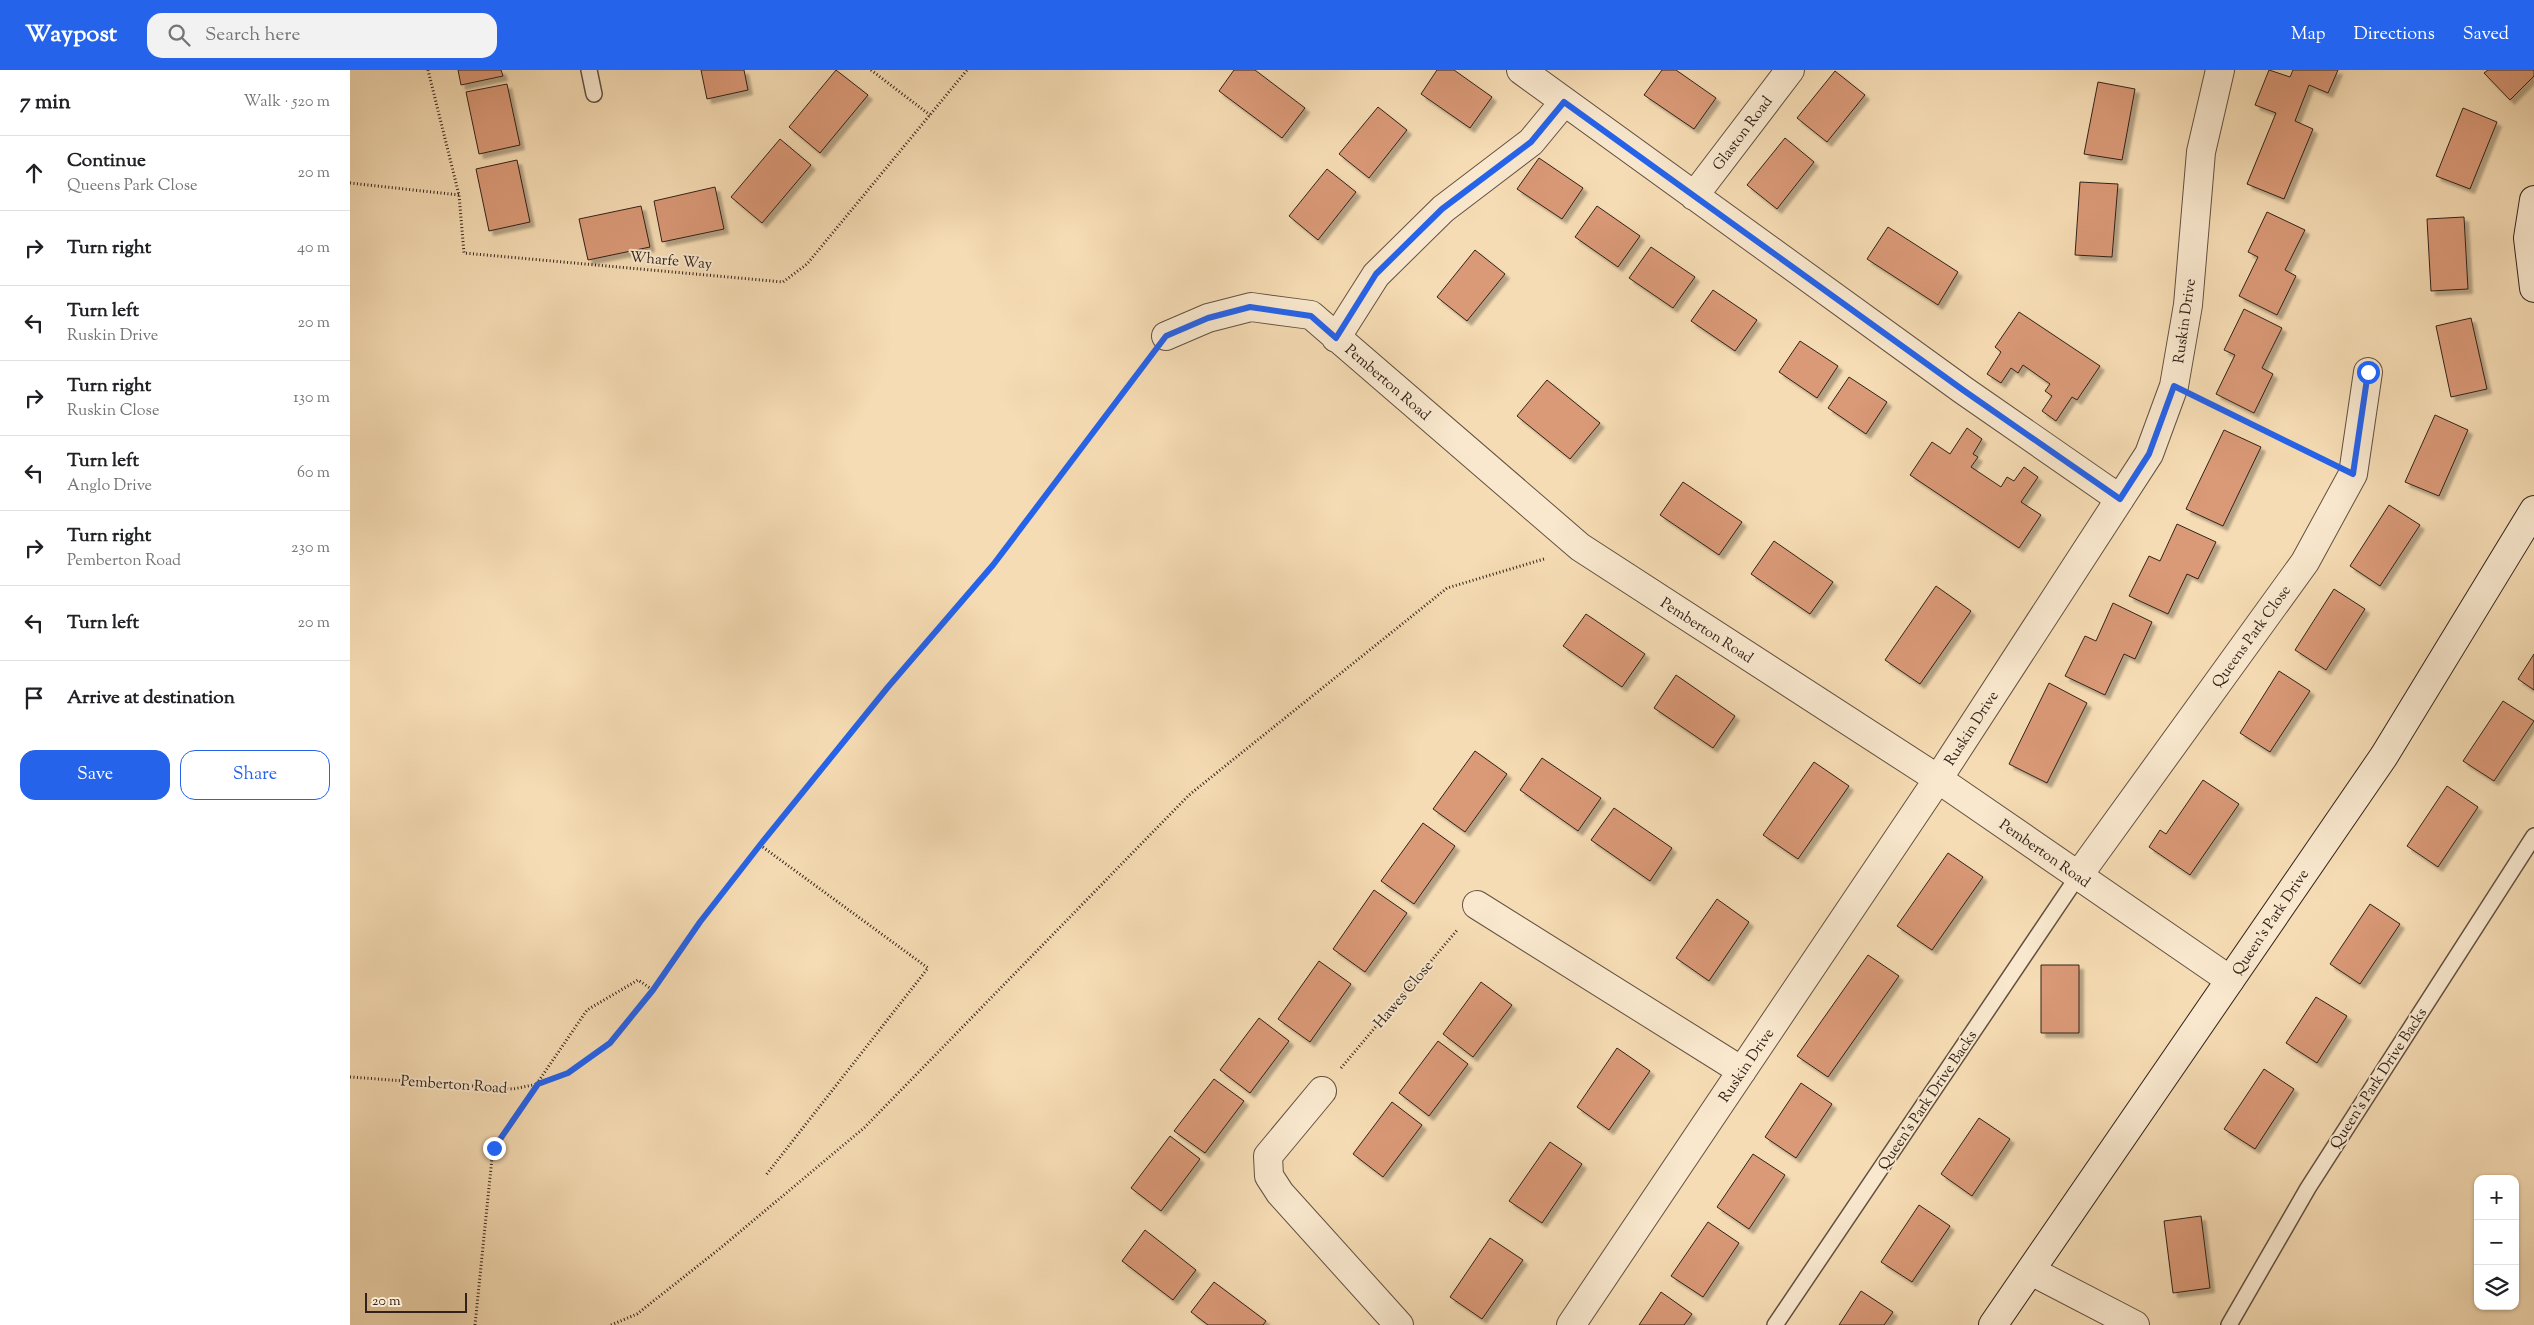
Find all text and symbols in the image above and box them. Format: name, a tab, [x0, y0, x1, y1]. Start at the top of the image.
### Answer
search box	[147, 13, 497, 58]
text: Waypost	[25, 18, 117, 52]
icon: search	[165, 21, 193, 49]
text: Search here	[205, 22, 300, 49]
text: Map	[2291, 22, 2326, 48]
text: Directions	[2354, 22, 2435, 48]
text: Saved	[2463, 22, 2509, 48]
text: 7 min	[20, 88, 71, 118]
text: Walk · 520 m	[244, 91, 330, 114]
street label: Glaston Road	[1708, 92, 1778, 176]
text: Continue	[67, 148, 146, 175]
icon: ahead	[20, 159, 48, 187]
text: 20 m	[297, 162, 330, 185]
text: Queens Park Close	[67, 175, 197, 198]
icon: right	[20, 234, 48, 262]
text: Turn right	[67, 235, 151, 262]
text: 40 m	[297, 237, 330, 260]
street label: Wharfe Way	[629, 247, 714, 276]
street label: Ruskin Drive	[2169, 277, 2202, 365]
text: Turn left	[67, 298, 139, 325]
icon: left	[20, 309, 48, 337]
text: 20 m	[297, 312, 330, 335]
text: Ruskin Drive	[67, 325, 158, 348]
street label: Pemberton Road	[1340, 340, 1435, 426]
route start	[2357, 361, 2380, 384]
text: Turn right	[67, 373, 151, 400]
icon: right	[20, 384, 48, 412]
text: 130 m	[293, 387, 330, 410]
text: Ruskin Close	[67, 400, 159, 423]
text: Turn left	[67, 448, 139, 475]
icon: left	[20, 459, 48, 487]
text: 60 m	[297, 462, 330, 485]
text: Anglo Drive	[67, 475, 152, 498]
text: Turn right	[67, 523, 151, 550]
icon: right	[20, 534, 48, 562]
text: 230 m	[291, 537, 330, 560]
text: Pemberton Road	[67, 550, 181, 573]
street label: Queens Park Close	[2208, 581, 2297, 693]
street label: Pemberton Road	[1656, 593, 1757, 669]
icon: left	[20, 609, 48, 637]
text: Turn left	[67, 610, 139, 637]
text: 20 m	[297, 612, 330, 635]
icon: arrive	[20, 684, 48, 712]
text: Arrive at destination	[67, 685, 235, 712]
street label: Ruskin Drive	[1940, 687, 2004, 770]
button: Save	[20, 750, 170, 800]
button: Share	[180, 750, 330, 800]
street label: Pemberton Road	[1994, 815, 2094, 894]
street label: Queen's Park Drive	[2228, 865, 2315, 980]
street label: Hawes Close	[1370, 957, 1439, 1033]
street label: Queen's Park Drive Backs	[2326, 1004, 2433, 1153]
street label: Ruskin Drive	[1715, 1025, 1780, 1107]
street label: Queen's Park Drive Backs	[1874, 1027, 1983, 1175]
street label: Pemberton Road	[400, 1071, 509, 1100]
route end	[483, 1137, 506, 1160]
map controls	[2474, 1175, 2519, 1310]
button: +	[2474, 1175, 2519, 1220]
button: −	[2474, 1220, 2519, 1265]
button: layers	[2474, 1265, 2519, 1310]
scale bar	[365, 1290, 468, 1313]
text: 20 m	[372, 1292, 401, 1312]

